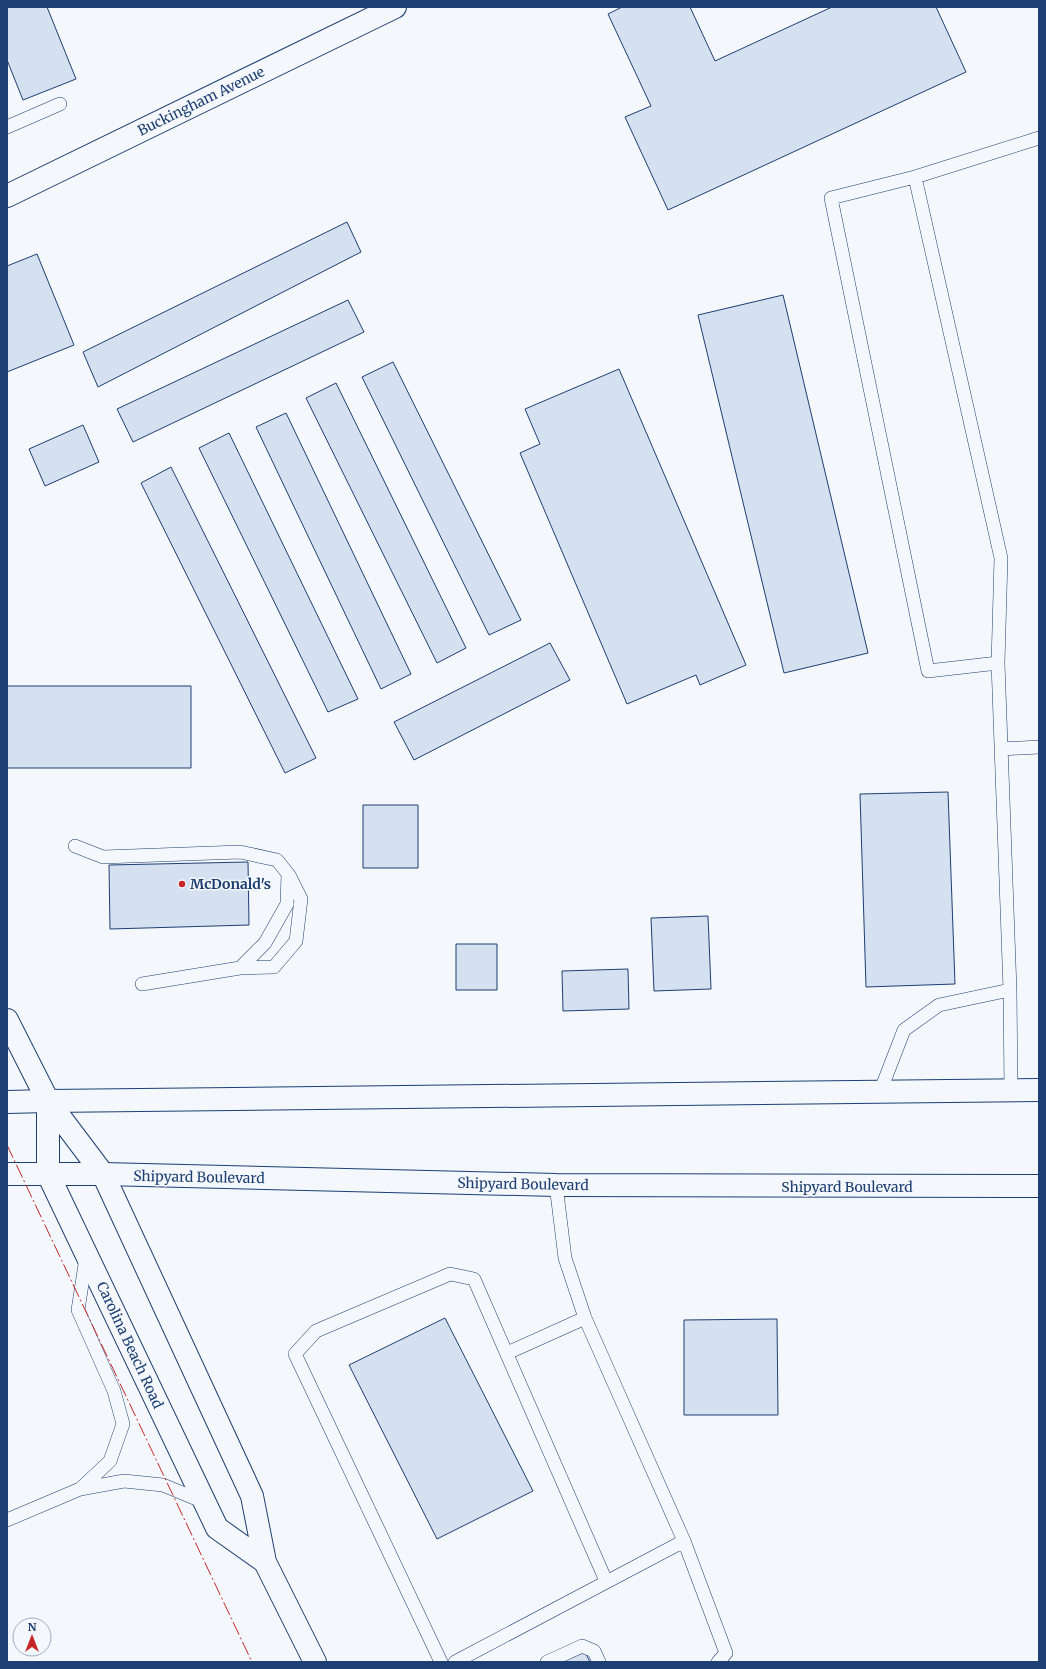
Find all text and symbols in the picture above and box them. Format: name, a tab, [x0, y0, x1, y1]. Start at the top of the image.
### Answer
street label: Buckingham Avenue	[135, 62, 267, 140]
place label: McDonald's	[190, 875, 271, 893]
marker: McDonald's	[177, 879, 187, 889]
street label: Shipyard Boulevard	[133, 1167, 265, 1187]
street label: Shipyard Boulevard	[457, 1174, 589, 1194]
street label: Shipyard Boulevard	[781, 1178, 913, 1196]
street label: Carolina Beach Road	[93, 1279, 167, 1412]
north arrow	[12, 1617, 52, 1657]
text: N	[28, 1620, 37, 1634]

